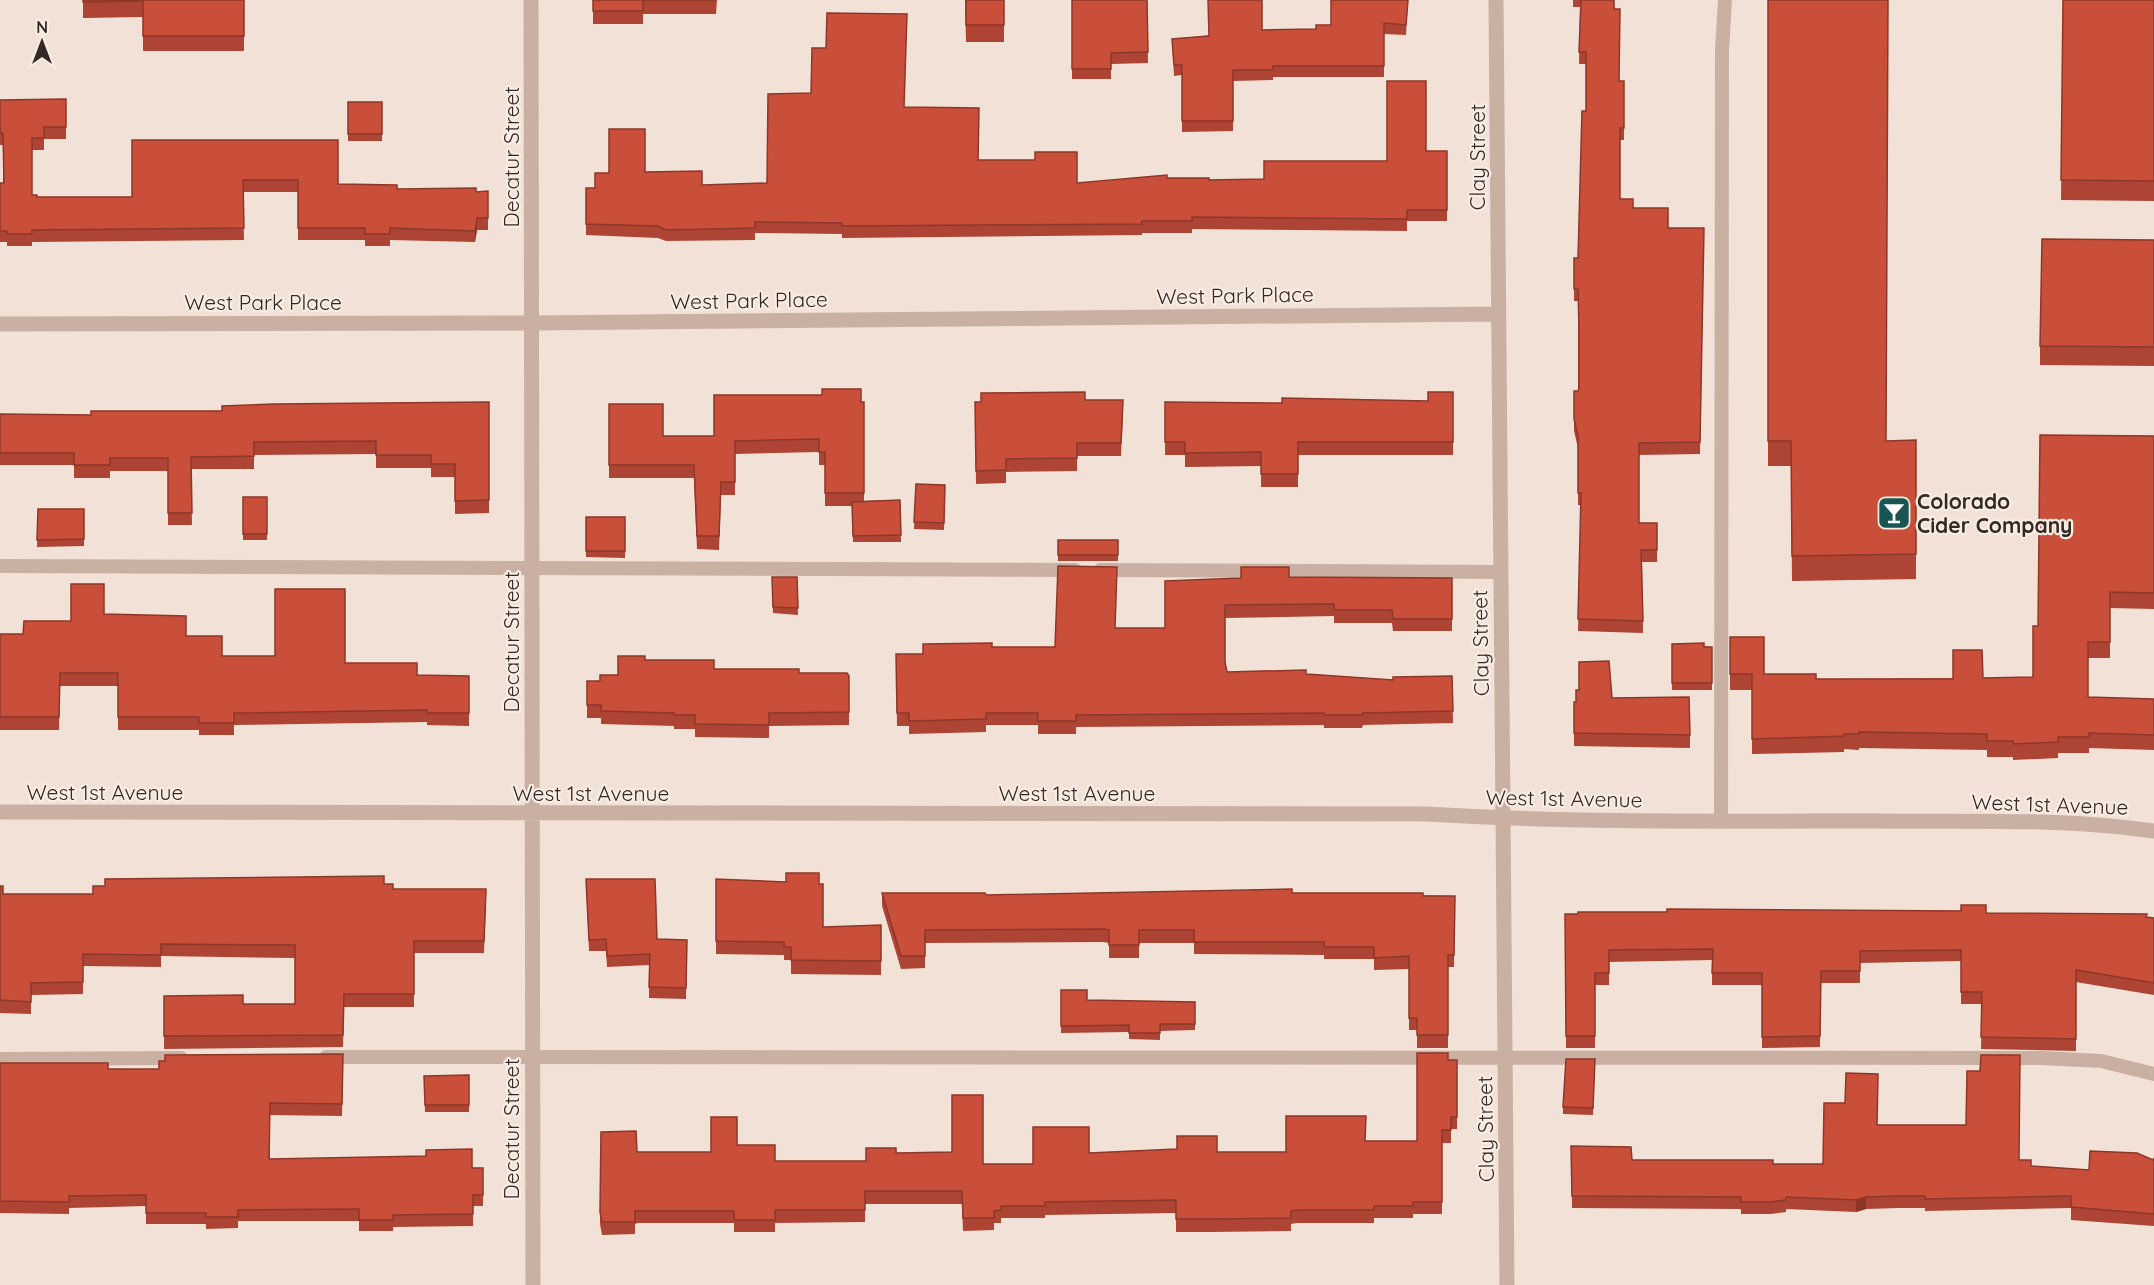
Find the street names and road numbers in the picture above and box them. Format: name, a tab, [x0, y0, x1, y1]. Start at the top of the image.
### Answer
street label: Decatur Street	[498, 86, 524, 228]
street label: Clay Street	[1464, 104, 1490, 210]
street label: West Park Place	[1156, 281, 1314, 309]
street label: West Park Place	[670, 286, 828, 314]
street label: West Park Place	[184, 289, 342, 315]
street label: Decatur Street	[498, 571, 524, 713]
street label: Clay Street	[1466, 590, 1494, 696]
street label: West 1st Avenue	[27, 779, 183, 805]
street label: West 1st Avenue	[513, 780, 669, 806]
street label: West 1st Avenue	[999, 780, 1155, 806]
street label: West 1st Avenue	[1485, 784, 1643, 812]
street label: West 1st Avenue	[1971, 788, 2129, 820]
street label: Decatur Street	[498, 1058, 524, 1200]
street label: Clay Street	[1471, 1076, 1499, 1182]

